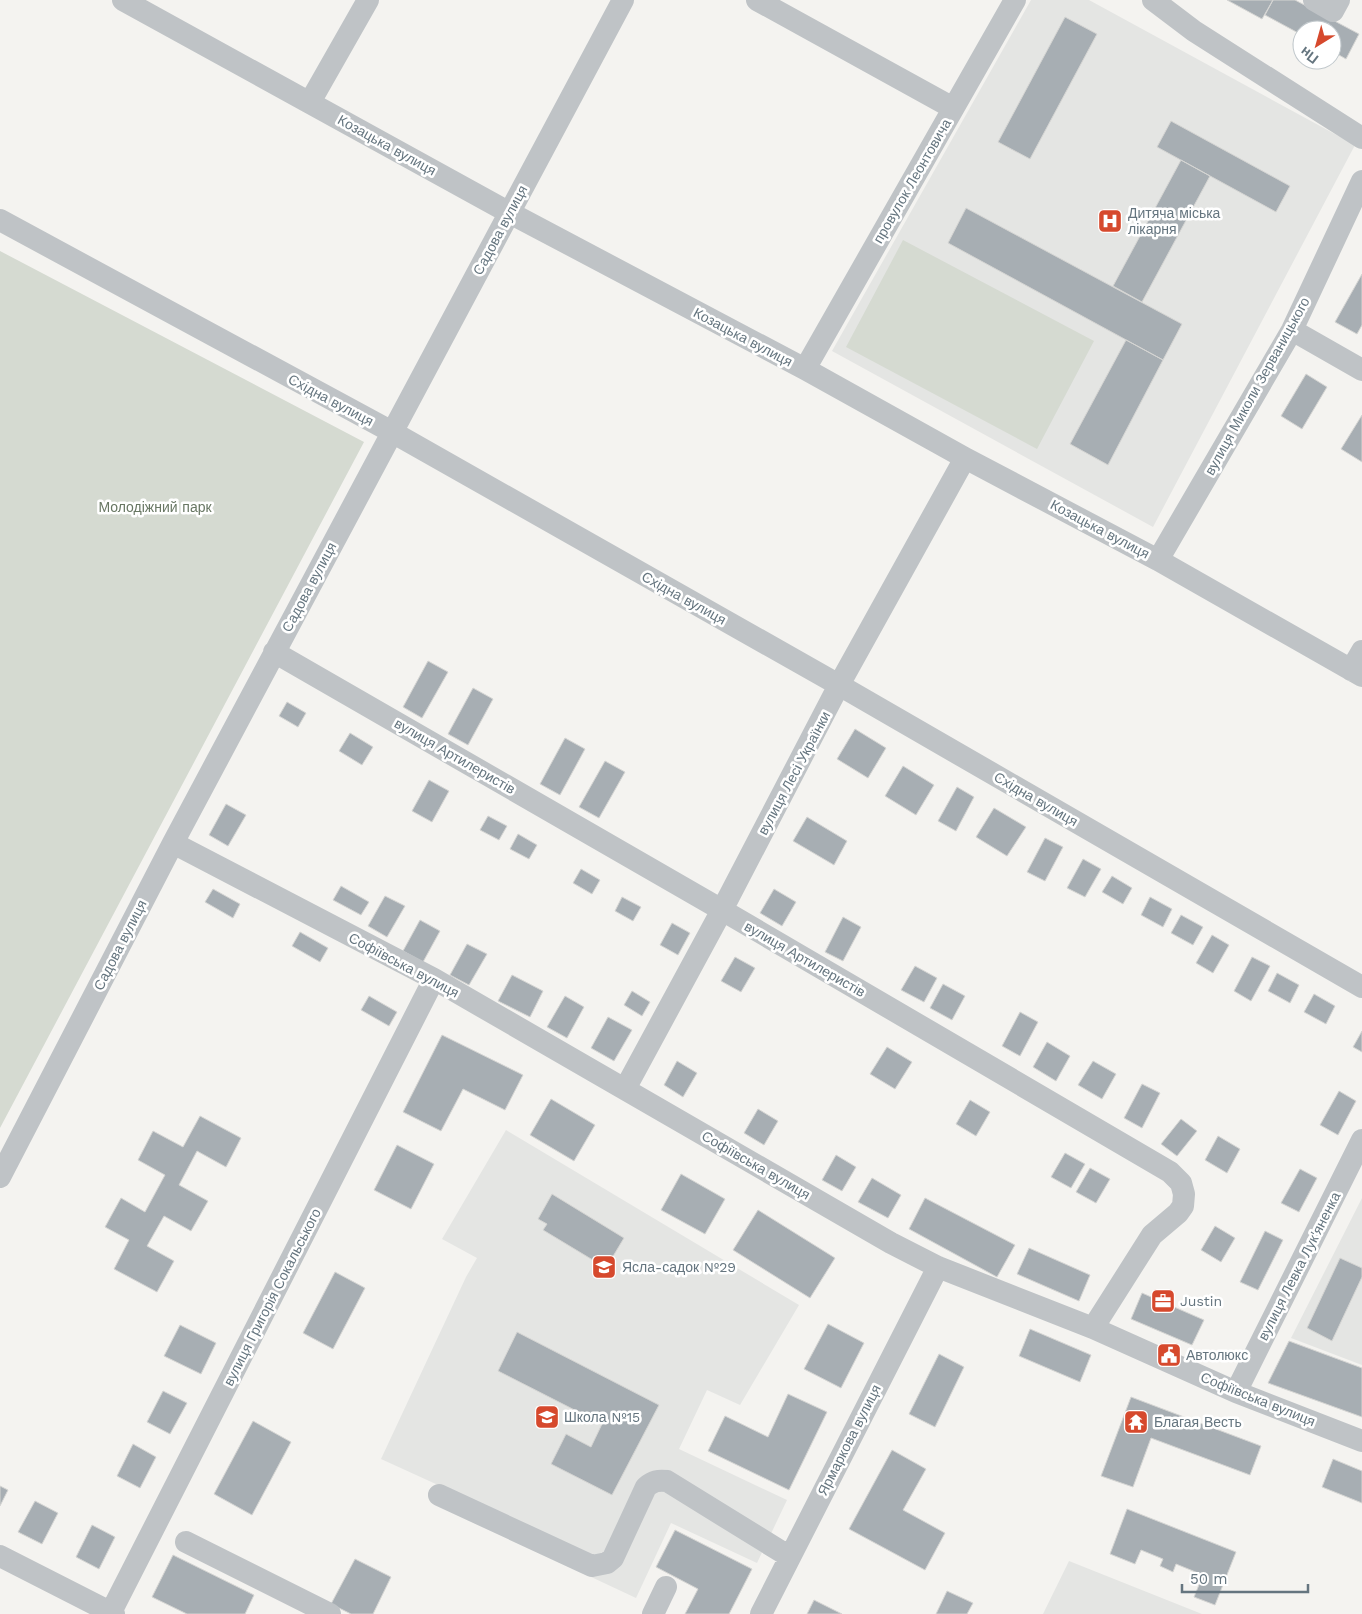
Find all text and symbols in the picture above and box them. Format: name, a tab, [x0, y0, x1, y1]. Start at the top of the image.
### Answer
north arrow	[1292, 20, 1342, 70]
text: Пн	[1297, 43, 1321, 67]
street label: Козацька вулиця	[335, 111, 439, 179]
street label: провулок Леонтовича	[870, 116, 954, 246]
street label: Садова вулиця	[470, 182, 530, 278]
place label: Дитяча міська лікарня	[1128, 205, 1221, 237]
hospital icon: Дитяча міська лікарня	[1097, 208, 1123, 234]
street label: вулиця Миколи Зерваницького	[1201, 294, 1313, 478]
street label: Козацька вулиця	[691, 304, 795, 370]
street label: Східна вулиця	[286, 371, 376, 429]
street label: Козацька вулиця	[1048, 496, 1152, 562]
park label: Молодіжний парк	[98, 499, 212, 515]
street label: Садова вулиця	[279, 539, 339, 635]
street label: Східна вулиця	[639, 568, 729, 628]
street label: вулиця Лесі Українки	[755, 709, 833, 837]
street label: вулиця Артилеристів	[392, 715, 518, 797]
street label: Східна вулиця	[991, 769, 1081, 829]
street label: Садова вулиця	[90, 897, 150, 993]
street label: вулиця Артилеристів	[742, 918, 868, 1000]
street label: Софіївська вулиця	[346, 929, 462, 1001]
street label: Софіївська вулиця	[699, 1127, 813, 1203]
street label: вулиця Левка Лук'яненка	[1255, 1189, 1344, 1343]
street label: вулиця Григорія Сокальського	[220, 1205, 324, 1388]
school or university icon: Ясла-садок №29	[591, 1254, 617, 1280]
place label: Ясла-садок №29	[622, 1259, 736, 1275]
office icon: Justin	[1150, 1288, 1176, 1314]
place label: Justin	[1180, 1293, 1222, 1309]
public building icon: Автолюкс	[1156, 1342, 1182, 1368]
place label: Автолюкс	[1186, 1347, 1248, 1363]
street label: Софіївська вулиця	[1198, 1369, 1318, 1429]
street label: Ярмаркова вулиця	[814, 1382, 884, 1498]
school or university icon: Школа №15	[534, 1404, 560, 1430]
place label: Школа №15	[564, 1409, 640, 1425]
temple icon: Благая Весть	[1123, 1409, 1149, 1435]
place label: Благая Весть	[1154, 1414, 1242, 1430]
scale bar	[1182, 1562, 1308, 1594]
text: 50 m	[1190, 1570, 1227, 1588]

